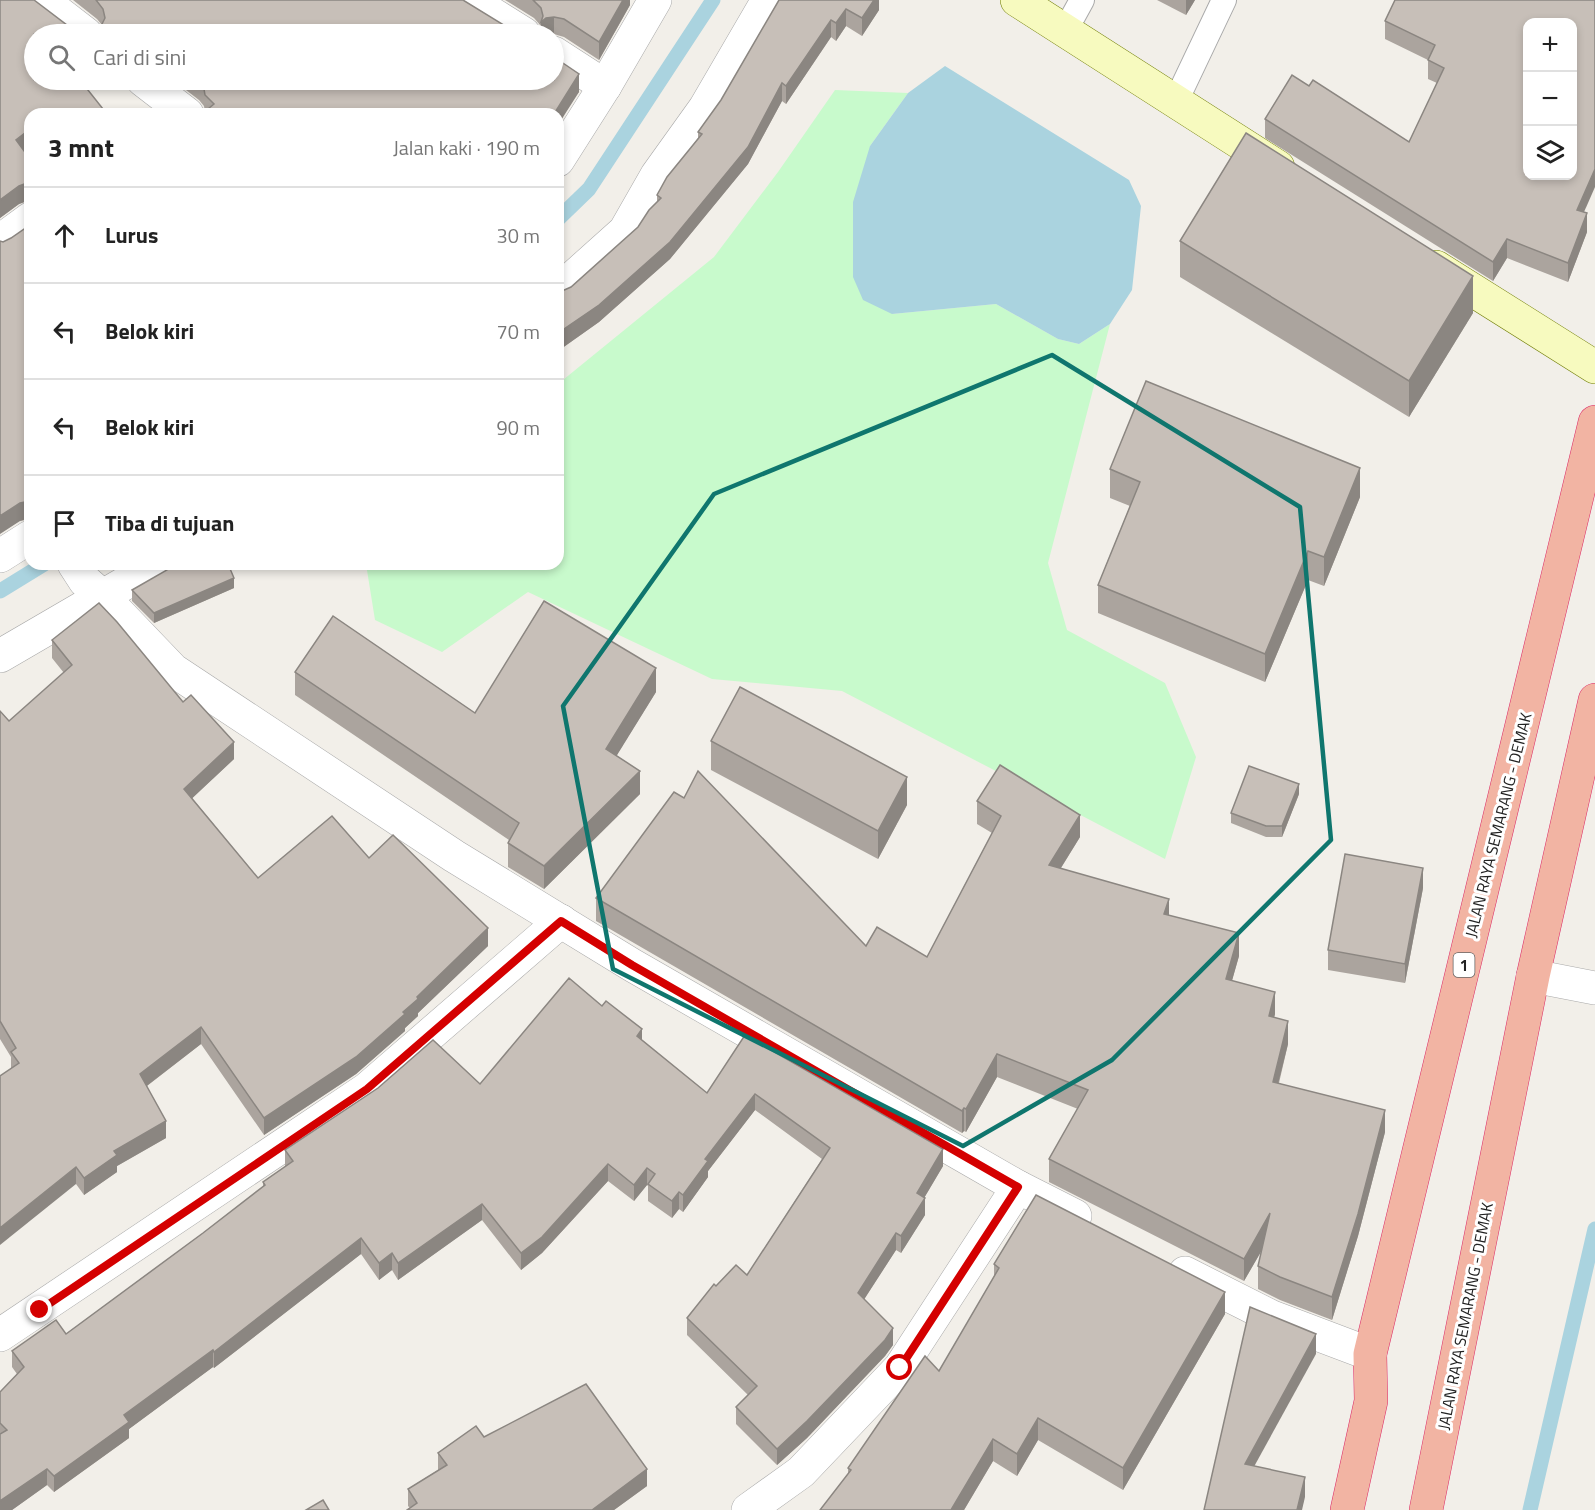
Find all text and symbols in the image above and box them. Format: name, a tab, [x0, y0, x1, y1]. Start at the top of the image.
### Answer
map controls	[1523, 18, 1577, 180]
button: +	[1523, 18, 1577, 72]
search box	[24, 24, 564, 90]
text: Cari di sini	[93, 40, 186, 74]
icon: search	[45, 41, 78, 74]
button: −	[1523, 72, 1577, 126]
button: layers	[1523, 126, 1577, 180]
text: 3 mnt	[48, 128, 114, 167]
text: Jalan kaki · 190 m	[393, 132, 540, 163]
text: Lurus	[105, 218, 158, 252]
icon: ahead	[48, 219, 81, 252]
text: 30 m	[496, 220, 540, 251]
text: Belok kiri	[105, 314, 194, 348]
icon: left	[48, 315, 81, 348]
text: 70 m	[496, 316, 540, 347]
text: Belok kiri	[105, 410, 194, 444]
icon: left	[48, 411, 81, 444]
text: 90 m	[496, 412, 540, 443]
text: Tiba di tujuan	[105, 506, 234, 540]
icon: arrive	[48, 507, 81, 540]
street label: JALAN RAYA SEMARANG - DEMAK	[1458, 710, 1538, 940]
road number: 1	[1454, 953, 1474, 977]
street label: JALAN RAYA SEMARANG - DEMAK	[1431, 1200, 1499, 1432]
route end	[26, 1296, 52, 1322]
route start	[886, 1354, 912, 1380]

